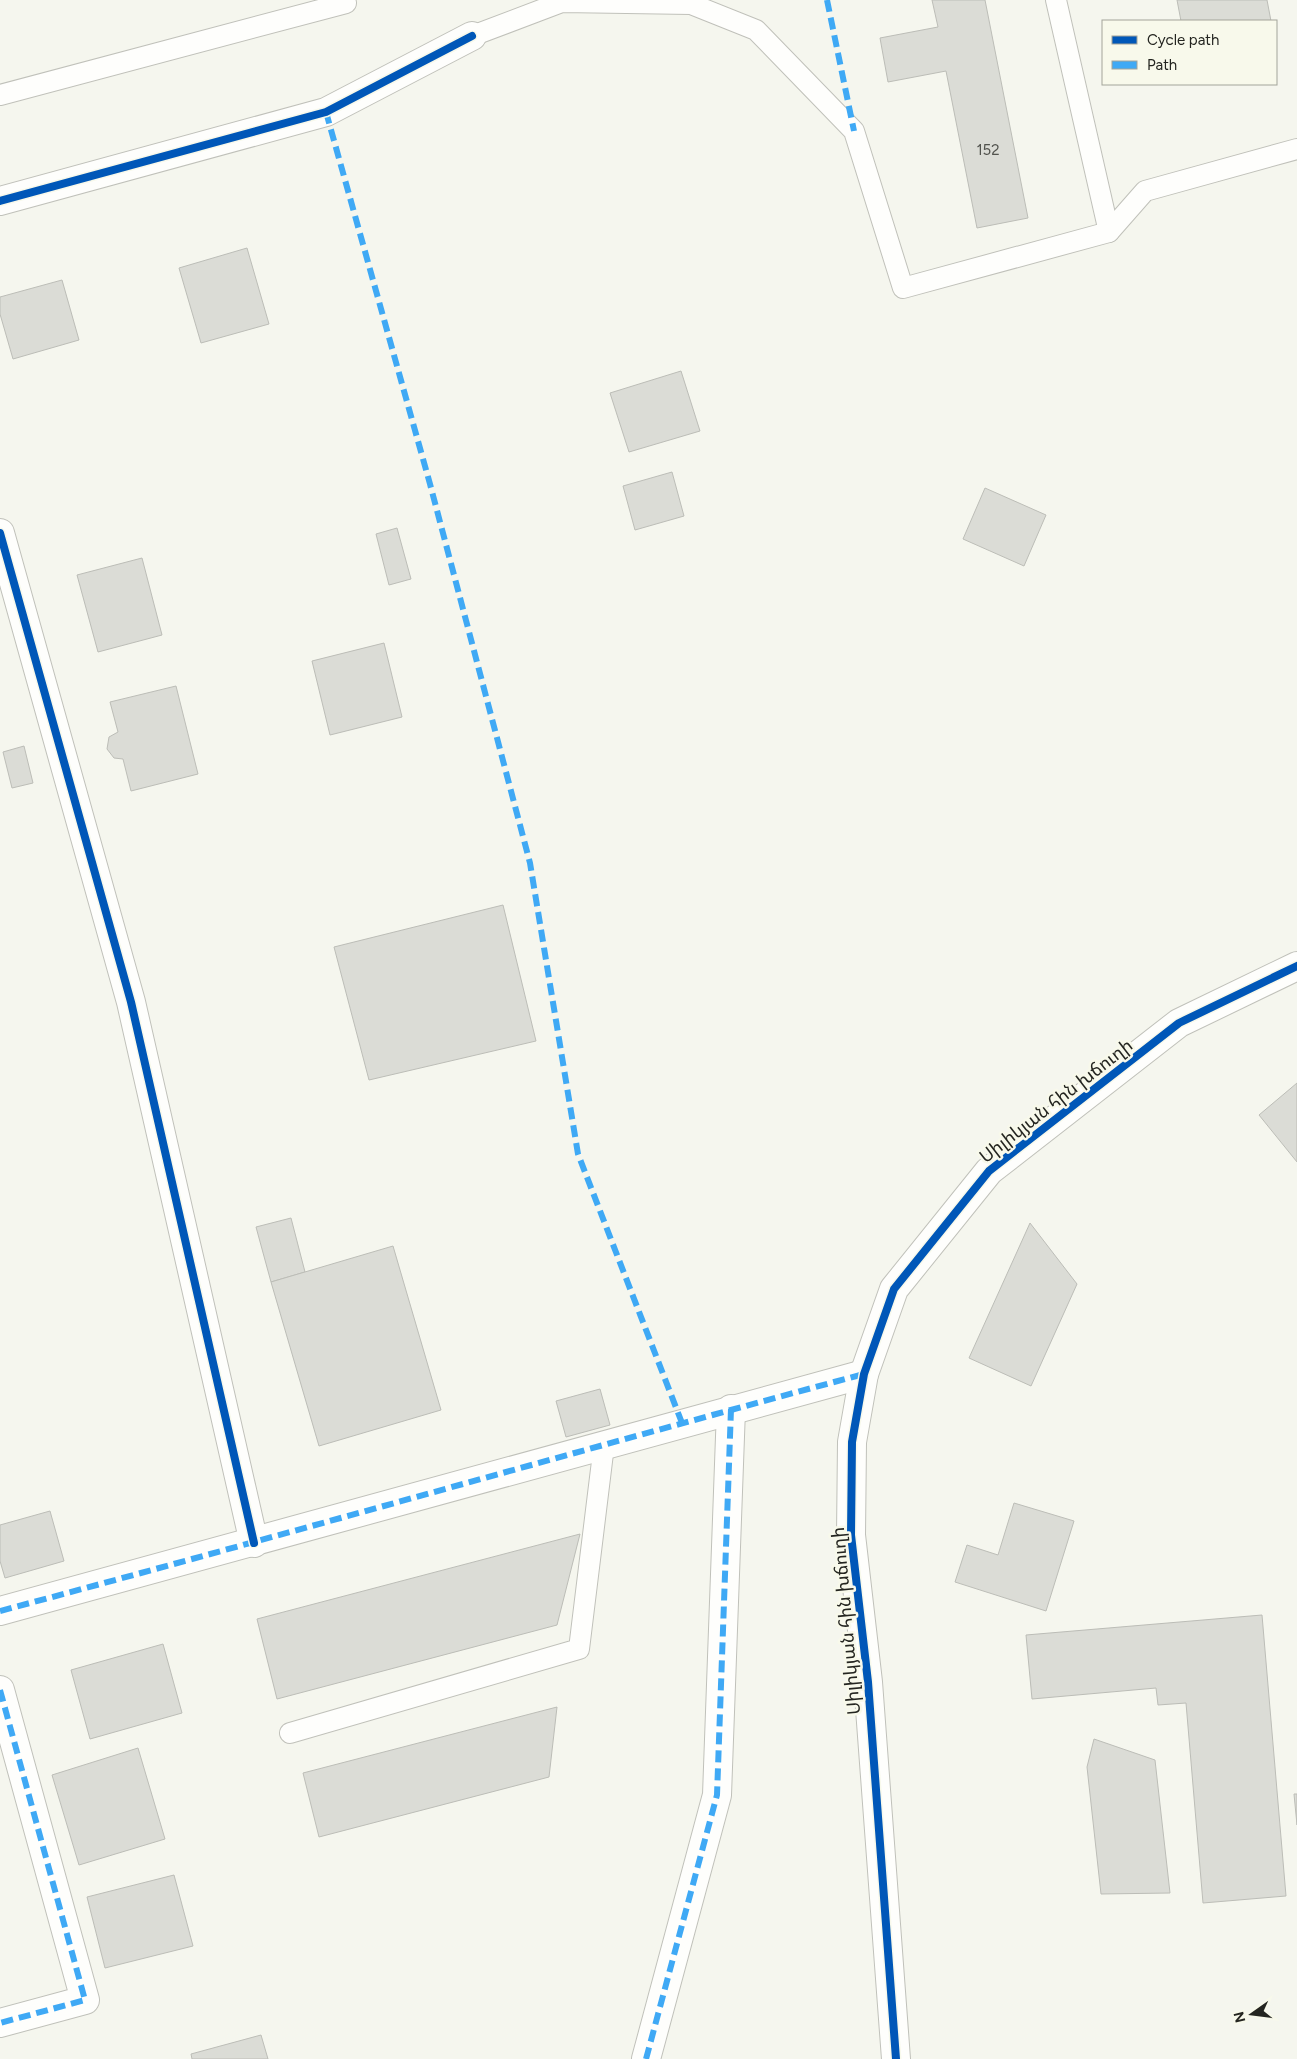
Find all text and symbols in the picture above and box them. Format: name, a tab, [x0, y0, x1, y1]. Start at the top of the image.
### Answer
legend	[1102, 20, 1277, 85]
text: Cycle path	[1147, 31, 1219, 49]
text: Path	[1147, 56, 1177, 74]
house number: 152	[976, 141, 1000, 159]
street label: Սիլիկյան հին խճուղի	[975, 1034, 1137, 1168]
street label: Սիլիկյան հին խճուղի	[827, 1526, 865, 1716]
north arrow	[1227, 1989, 1277, 2039]
text: N	[1230, 2010, 1249, 2024]

